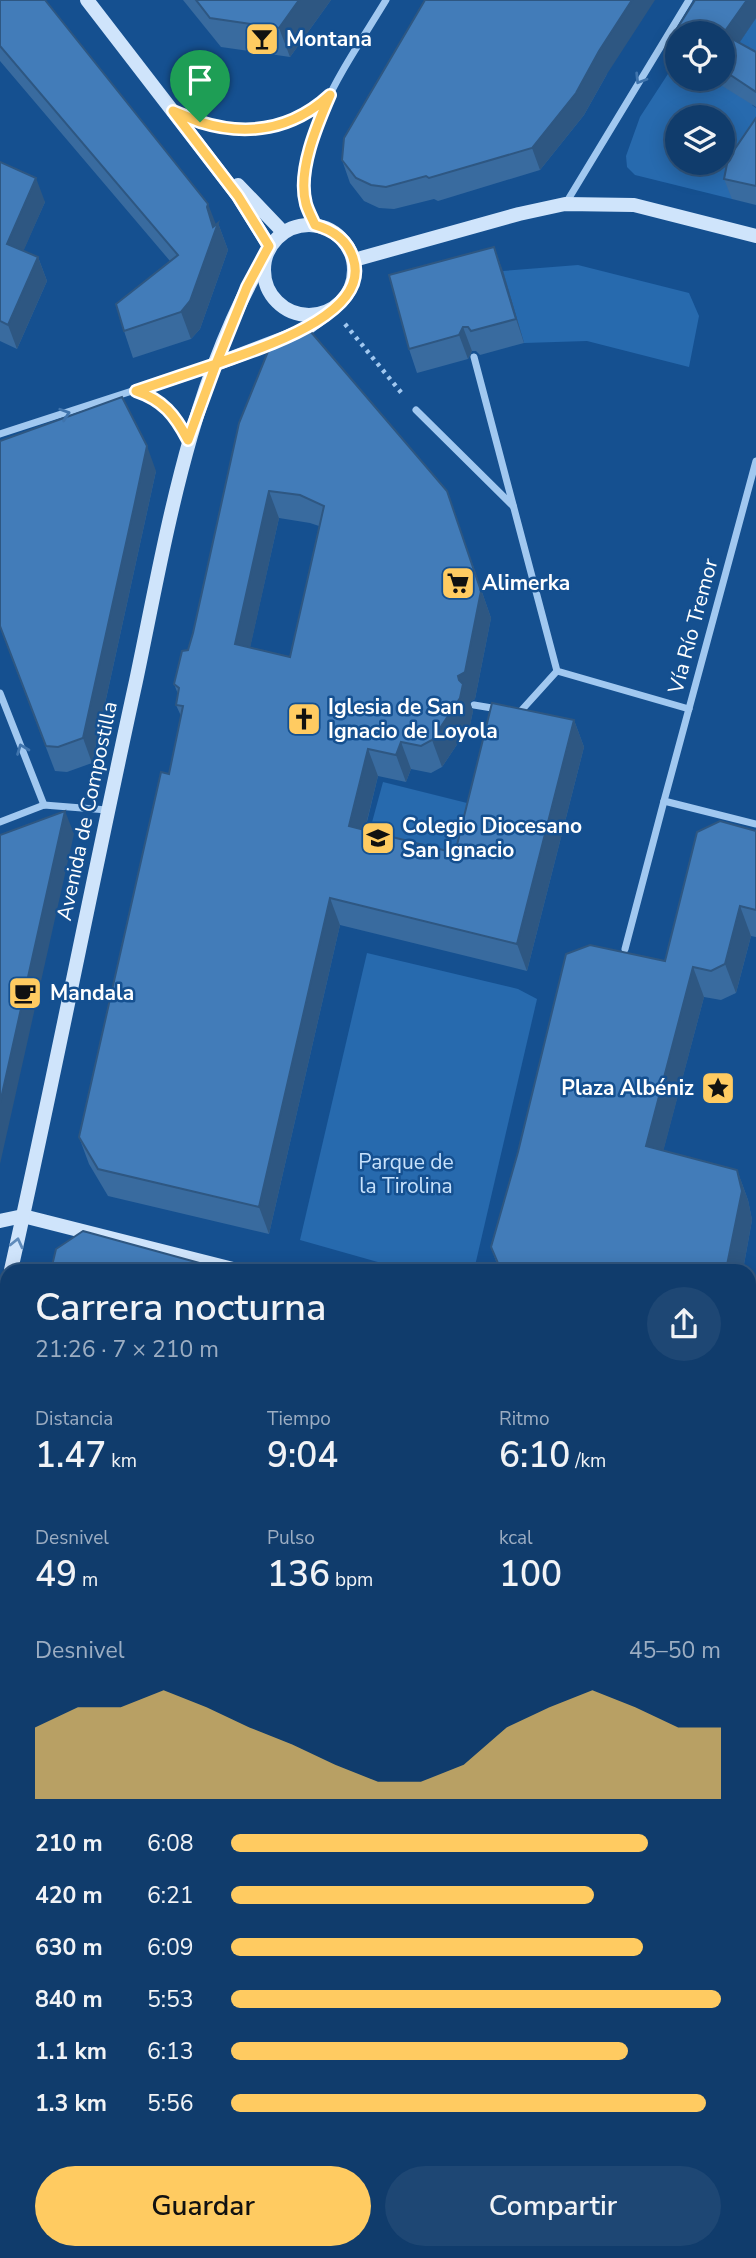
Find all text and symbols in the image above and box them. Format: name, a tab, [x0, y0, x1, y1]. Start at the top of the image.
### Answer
bar icon: Montana	[243, 20, 281, 58]
map controls	[665, 21, 735, 175]
button: locate	[665, 21, 735, 91]
place label: Montana	[286, 25, 372, 53]
pin	[170, 50, 230, 122]
icon: arrive	[181, 61, 219, 99]
one-way arrow	[635, 71, 648, 84]
button: layers	[665, 105, 735, 175]
one-way arrow	[59, 407, 71, 422]
street label: Vía Río Tremor	[661, 555, 725, 698]
supermarket icon: Alimerka	[439, 564, 477, 602]
place label: Alimerka	[482, 569, 570, 597]
place label: Iglesia de San Ignacio de Loyola	[328, 693, 498, 745]
street label: Avenida de Compostilla	[50, 699, 124, 923]
church icon: Iglesia de San Ignacio de Loyola	[285, 700, 323, 738]
one-way arrow	[16, 744, 30, 756]
place label: Colegio Diocesano San Ignacio	[402, 812, 582, 864]
school or university icon: Colegio Diocesano San Ignacio	[359, 819, 397, 857]
cafe icon: Mandala	[6, 974, 44, 1012]
place label: Mandala	[50, 979, 134, 1007]
place icon: Plaza Albéniz	[699, 1069, 737, 1107]
place label: Plaza Albéniz	[561, 1074, 694, 1102]
park label: Parque de la Tirolina	[358, 1148, 454, 1200]
one-way arrow	[9, 1238, 23, 1250]
text: Carrera nocturna	[35, 1282, 326, 1333]
button: share	[647, 1287, 721, 1361]
text: 21:26 · 7 × 210 m	[35, 1334, 219, 1365]
text: Distancia	[35, 1406, 113, 1432]
text: Tiempo	[267, 1406, 331, 1432]
text: Ritmo	[499, 1406, 550, 1432]
text: 1.47	[35, 1432, 106, 1479]
text: 9:04	[267, 1432, 338, 1479]
text: 6:10	[499, 1432, 570, 1479]
text: km	[106, 1448, 137, 1474]
text: /km	[570, 1448, 606, 1474]
text: Desnivel	[35, 1525, 109, 1551]
text: Pulso	[267, 1525, 315, 1551]
text: kcal	[499, 1525, 533, 1551]
text: 49	[35, 1551, 77, 1598]
text: 136	[267, 1551, 330, 1598]
text: 100	[499, 1551, 562, 1598]
text: m	[77, 1567, 98, 1593]
text: bpm	[330, 1567, 373, 1593]
text: Desnivel	[35, 1635, 125, 1666]
text: 45–50 m	[629, 1635, 721, 1666]
text: 210 m	[35, 1828, 103, 1859]
text: 6:08	[147, 1828, 194, 1859]
text: 420 m	[35, 1880, 103, 1911]
text: 6:21	[147, 1880, 194, 1911]
text: 630 m	[35, 1932, 103, 1963]
text: 6:09	[147, 1932, 194, 1963]
text: 840 m	[35, 1984, 103, 2015]
text: 5:53	[147, 1984, 194, 2015]
text: 1.1 km	[35, 2036, 107, 2067]
text: 6:13	[147, 2036, 194, 2067]
text: 1.3 km	[35, 2088, 107, 2119]
text: 5:56	[147, 2088, 194, 2119]
button: Guardar	[35, 2166, 371, 2246]
button: Compartir	[385, 2166, 721, 2246]

